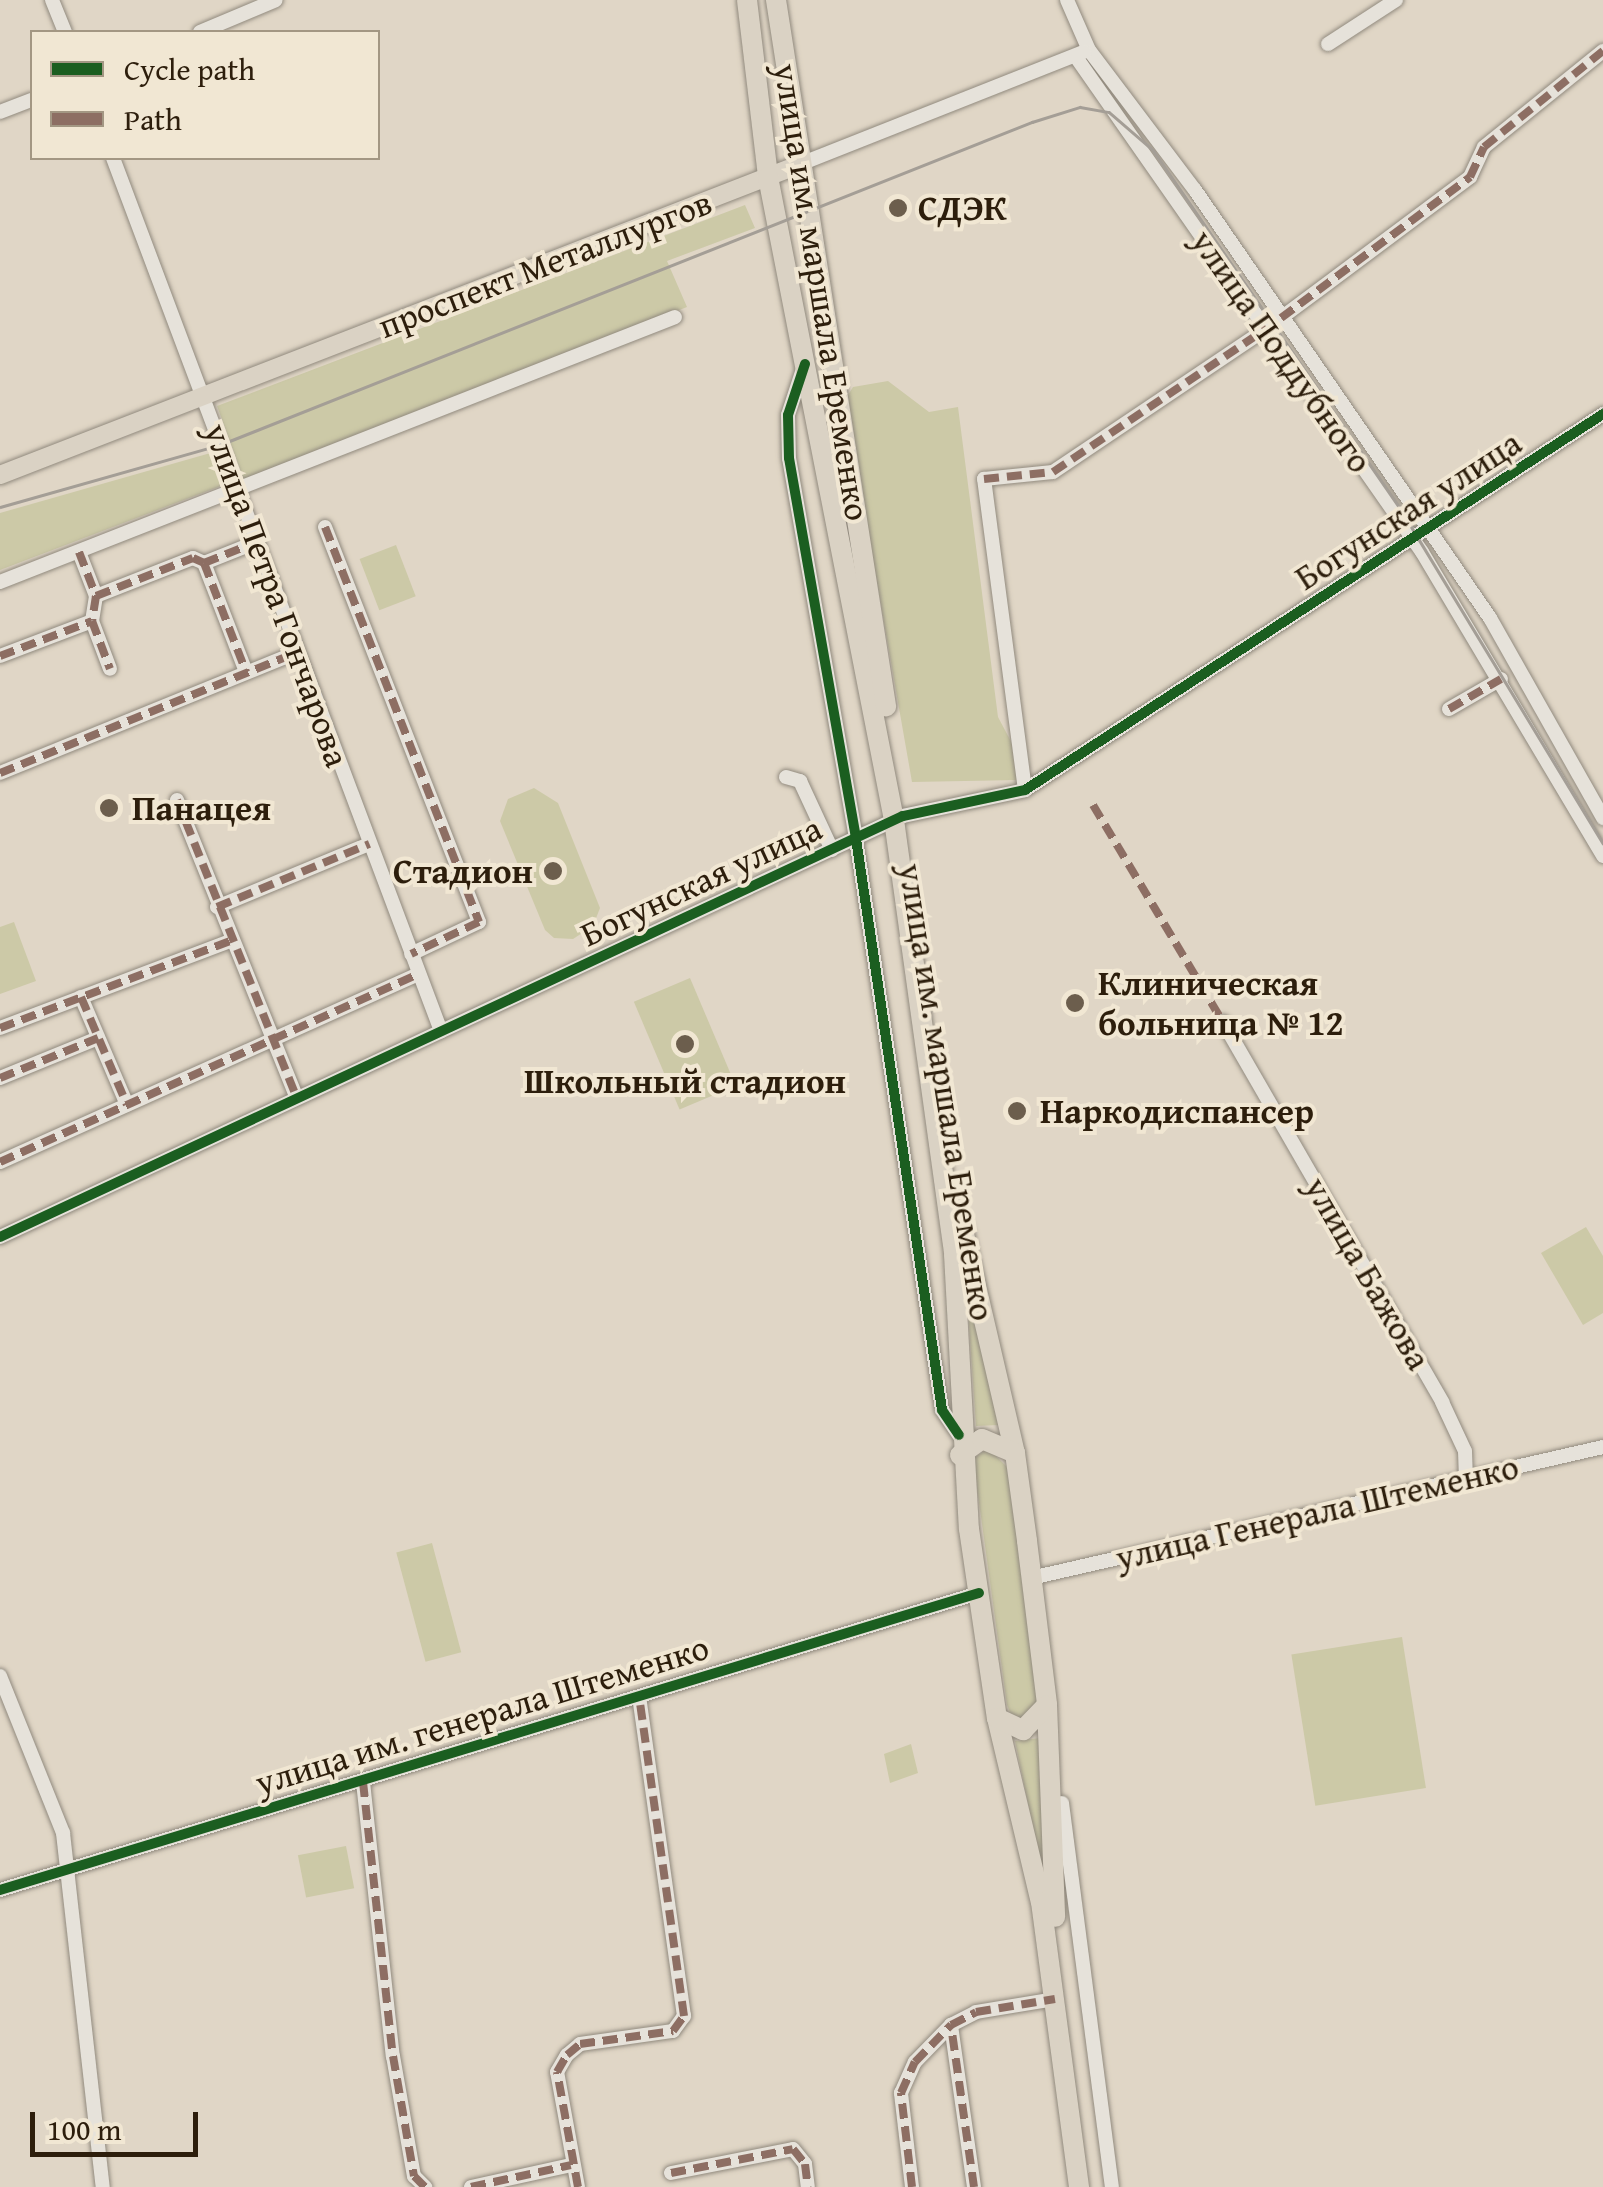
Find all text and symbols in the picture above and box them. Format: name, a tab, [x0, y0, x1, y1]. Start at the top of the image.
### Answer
legend	[30, 30, 380, 160]
text: Cycle path	[124, 47, 255, 91]
street label: улица им. маршала Еременко	[765, 60, 879, 524]
text: Path	[124, 97, 182, 141]
street label: проспект Металлургов	[372, 181, 718, 347]
place label: СДЭК	[918, 187, 1007, 229]
marker: СДЭК	[887, 197, 909, 219]
street label: улица Поддубного	[1182, 221, 1382, 481]
street label: улица Петра Гончарова	[195, 418, 359, 772]
street label: Богунская улица	[1287, 421, 1529, 599]
place label: Панацея	[132, 787, 271, 829]
marker: Панацея	[96, 795, 122, 821]
street label: Богунская улица	[574, 807, 828, 955]
place label: Стадион	[393, 850, 533, 892]
marker: Стадион	[542, 860, 564, 882]
street label: улица им. маршала Еременко	[890, 860, 1004, 1324]
place label: Клиническая больница № 12	[1098, 962, 1344, 1044]
marker: Клиническая больница № 12	[1062, 990, 1088, 1016]
marker: Школьный стадион	[674, 1033, 696, 1055]
place label: Школьный стадион	[524, 1060, 846, 1102]
place label: Наркодиспансер	[1040, 1090, 1314, 1132]
marker: Наркодиспансер	[1004, 1098, 1030, 1124]
street label: улица Бажова	[1296, 1169, 1440, 1377]
street label: улица Генерала Штеменко	[1112, 1445, 1522, 1579]
street label: улица им. генерала Штеменко	[250, 1626, 714, 1804]
scale bar	[35, 2092, 202, 2154]
text: 100 m	[47, 2107, 121, 2151]

